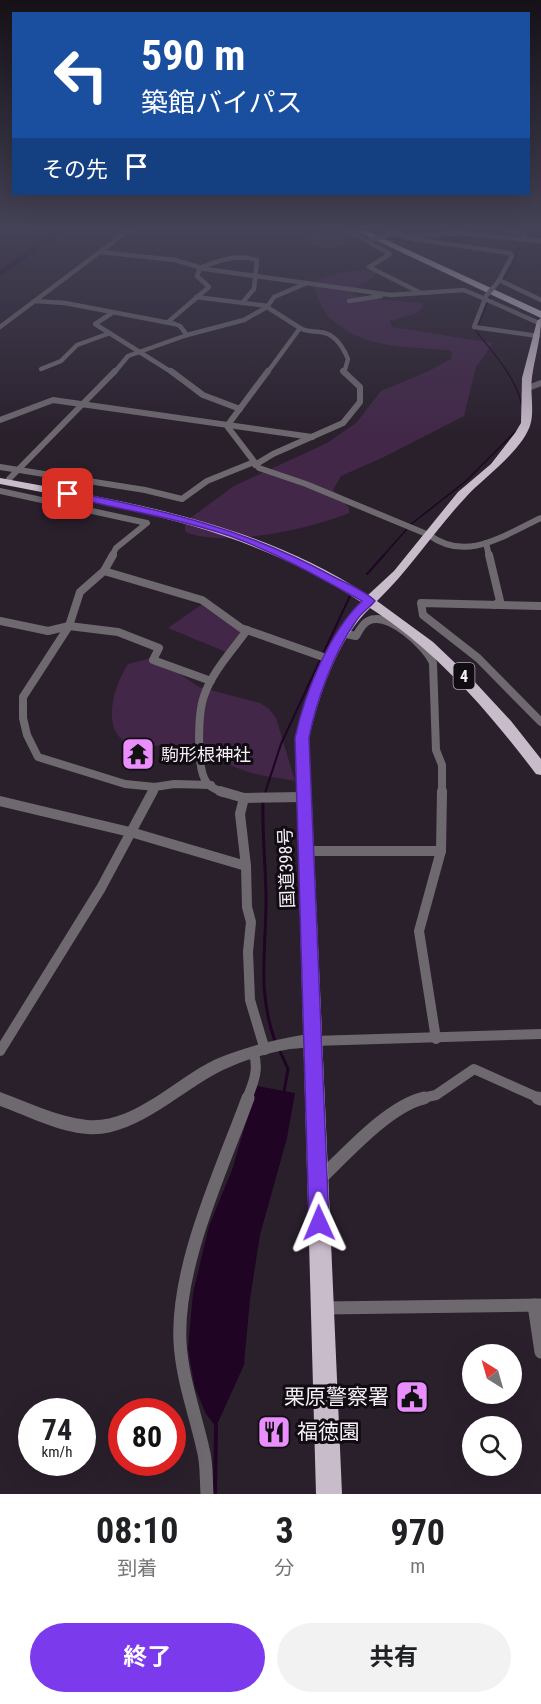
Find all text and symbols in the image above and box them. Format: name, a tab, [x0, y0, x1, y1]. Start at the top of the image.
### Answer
text: 590 m	[141, 31, 246, 80]
icon: left	[42, 36, 120, 114]
text: 築館バイパス	[141, 87, 302, 119]
icon: arrive	[120, 150, 153, 183]
text: その先	[42, 157, 108, 182]
pin	[42, 468, 93, 519]
icon: arrive	[51, 477, 84, 510]
road number: 4	[454, 663, 474, 689]
temple icon: 駒形根神社	[120, 736, 156, 772]
place label: 駒形根神社	[161, 744, 251, 765]
street label: 国道398号	[274, 827, 298, 909]
position arrow	[287, 1191, 351, 1255]
north arrow	[462, 1344, 522, 1404]
map controls	[462, 1344, 522, 1476]
public building icon: 栗原警察署	[394, 1379, 430, 1415]
place label: 栗原警察署	[284, 1385, 389, 1409]
speed limit sign: 80	[108, 1398, 186, 1476]
text: 74	[42, 1412, 72, 1447]
restaurant icon: 福徳園	[256, 1414, 292, 1450]
button: search	[462, 1416, 522, 1476]
place label: 福徳園	[297, 1420, 360, 1444]
text: km/h	[42, 1443, 72, 1461]
text: 08:10	[96, 1510, 179, 1552]
text: 3	[275, 1510, 294, 1552]
text: 970	[390, 1512, 445, 1554]
text: m	[410, 1554, 425, 1578]
text: 到着	[117, 1556, 157, 1580]
text: 分	[275, 1556, 295, 1580]
button: 終了	[30, 1623, 265, 1692]
button: 共有	[277, 1623, 511, 1692]

